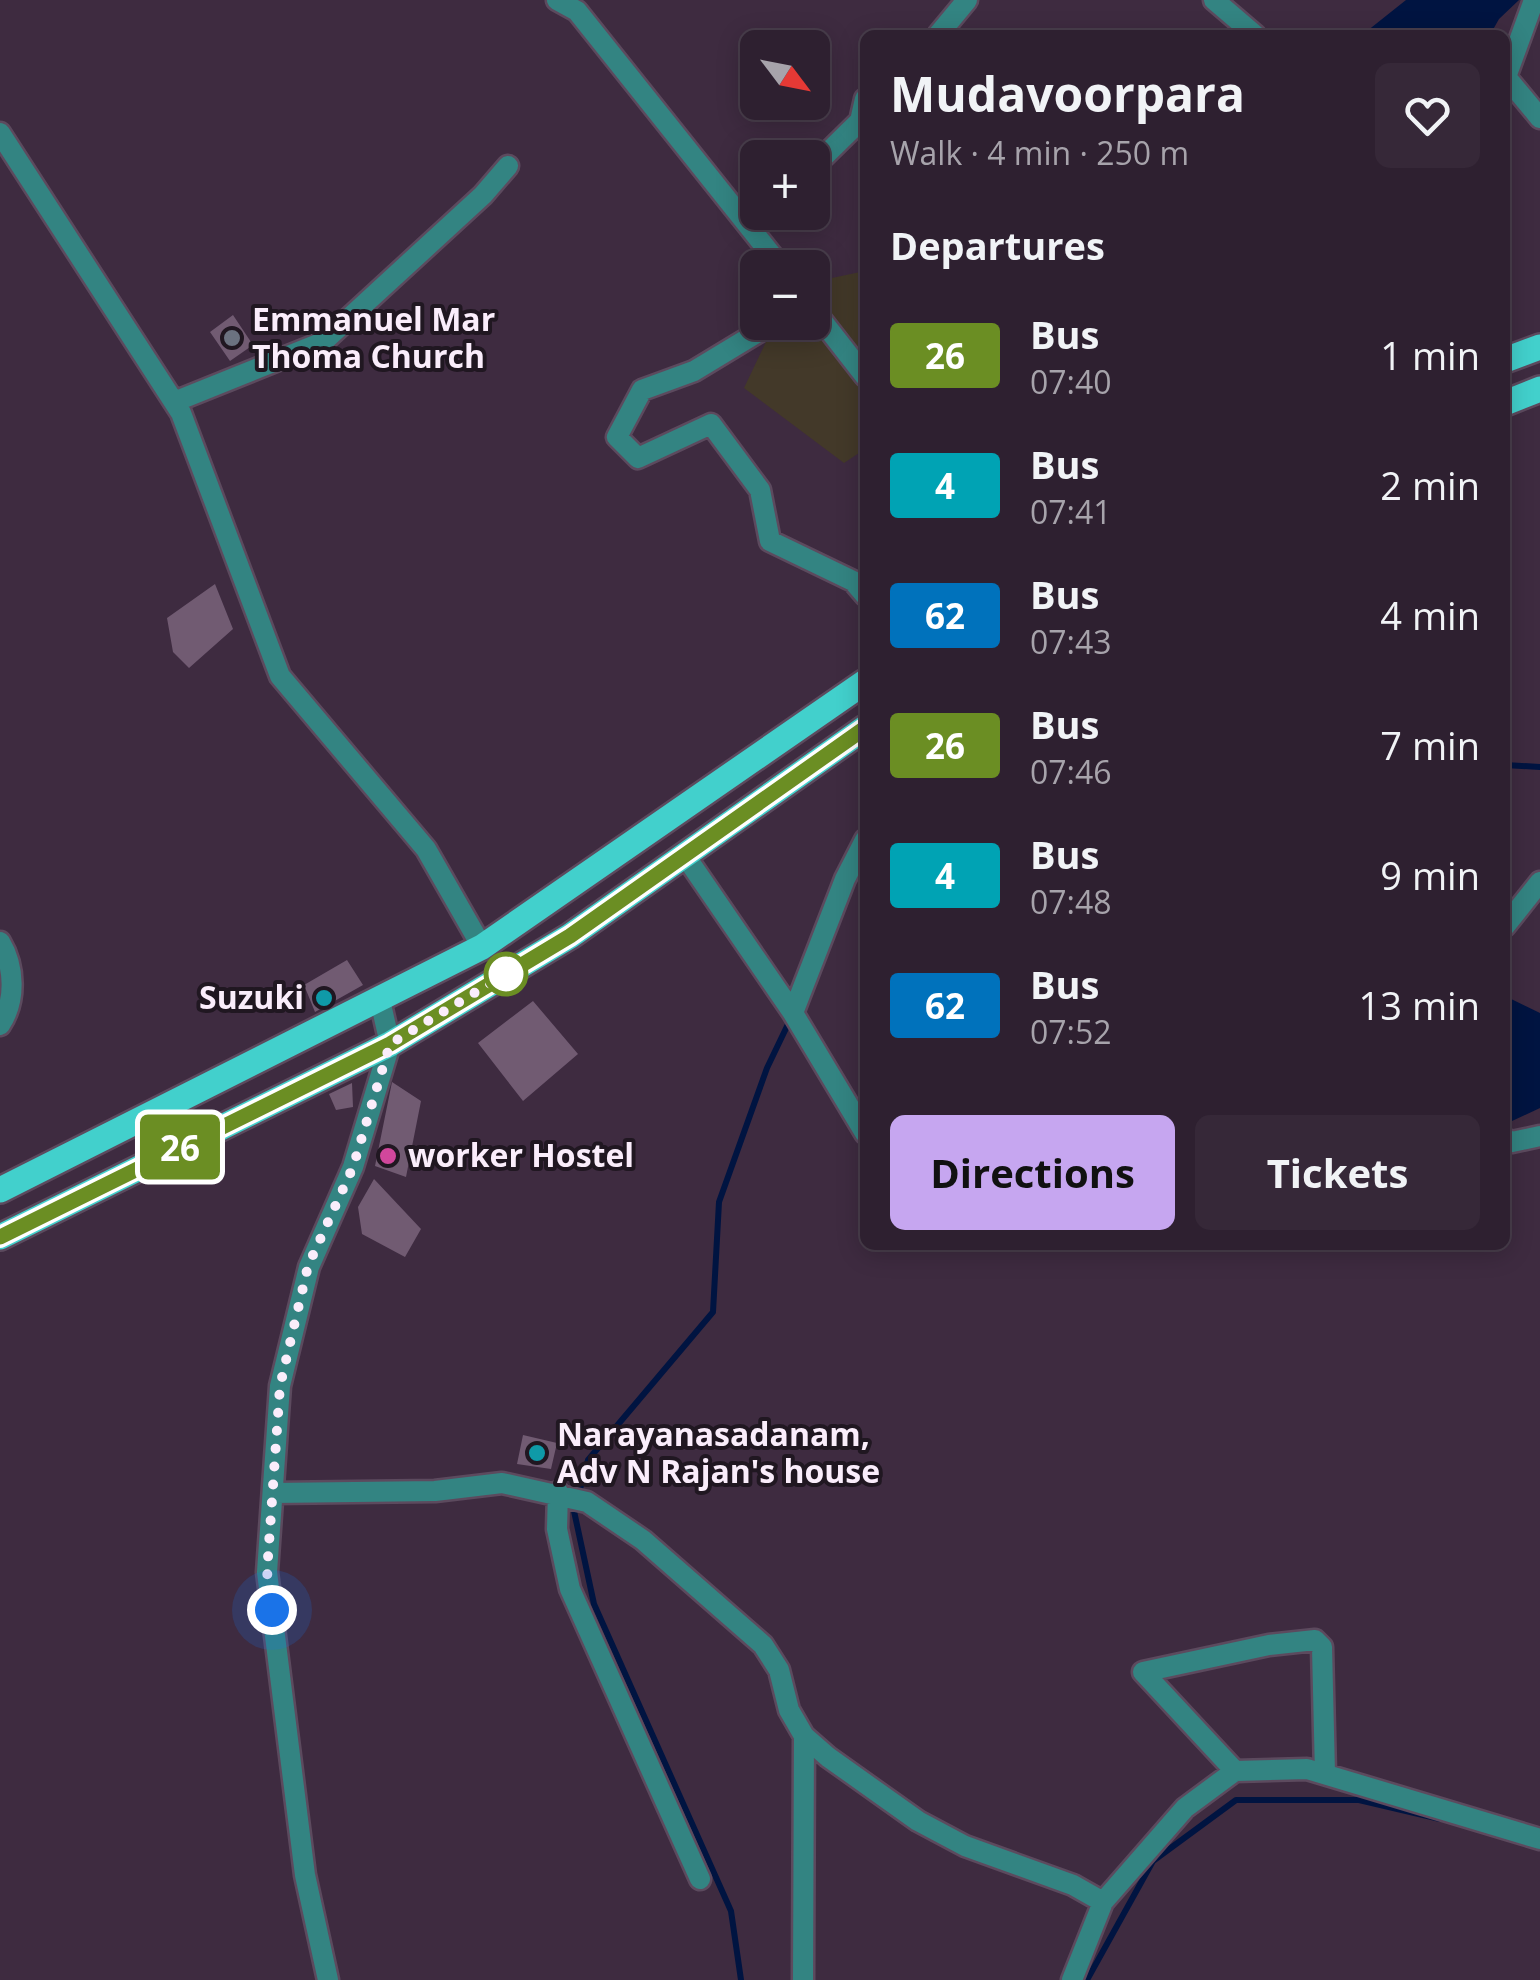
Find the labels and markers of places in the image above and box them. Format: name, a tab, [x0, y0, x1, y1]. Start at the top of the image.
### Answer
place label: Emmanuel Mar Thoma Church	[252, 297, 495, 377]
marker: Emmanuel Mar Thoma Church	[221, 327, 243, 349]
unlabelled marker	[485, 953, 527, 995]
place label: Suzuki	[199, 975, 304, 1018]
marker: Suzuki	[313, 987, 335, 1009]
place label: worker Hostel	[408, 1133, 634, 1176]
marker: worker Hostel	[377, 1145, 399, 1167]
place label: Narayanasadanam, Adv N Rajan's house	[557, 1412, 880, 1492]
marker: Narayanasadanam, Adv N Rajan's house	[526, 1442, 548, 1464]

